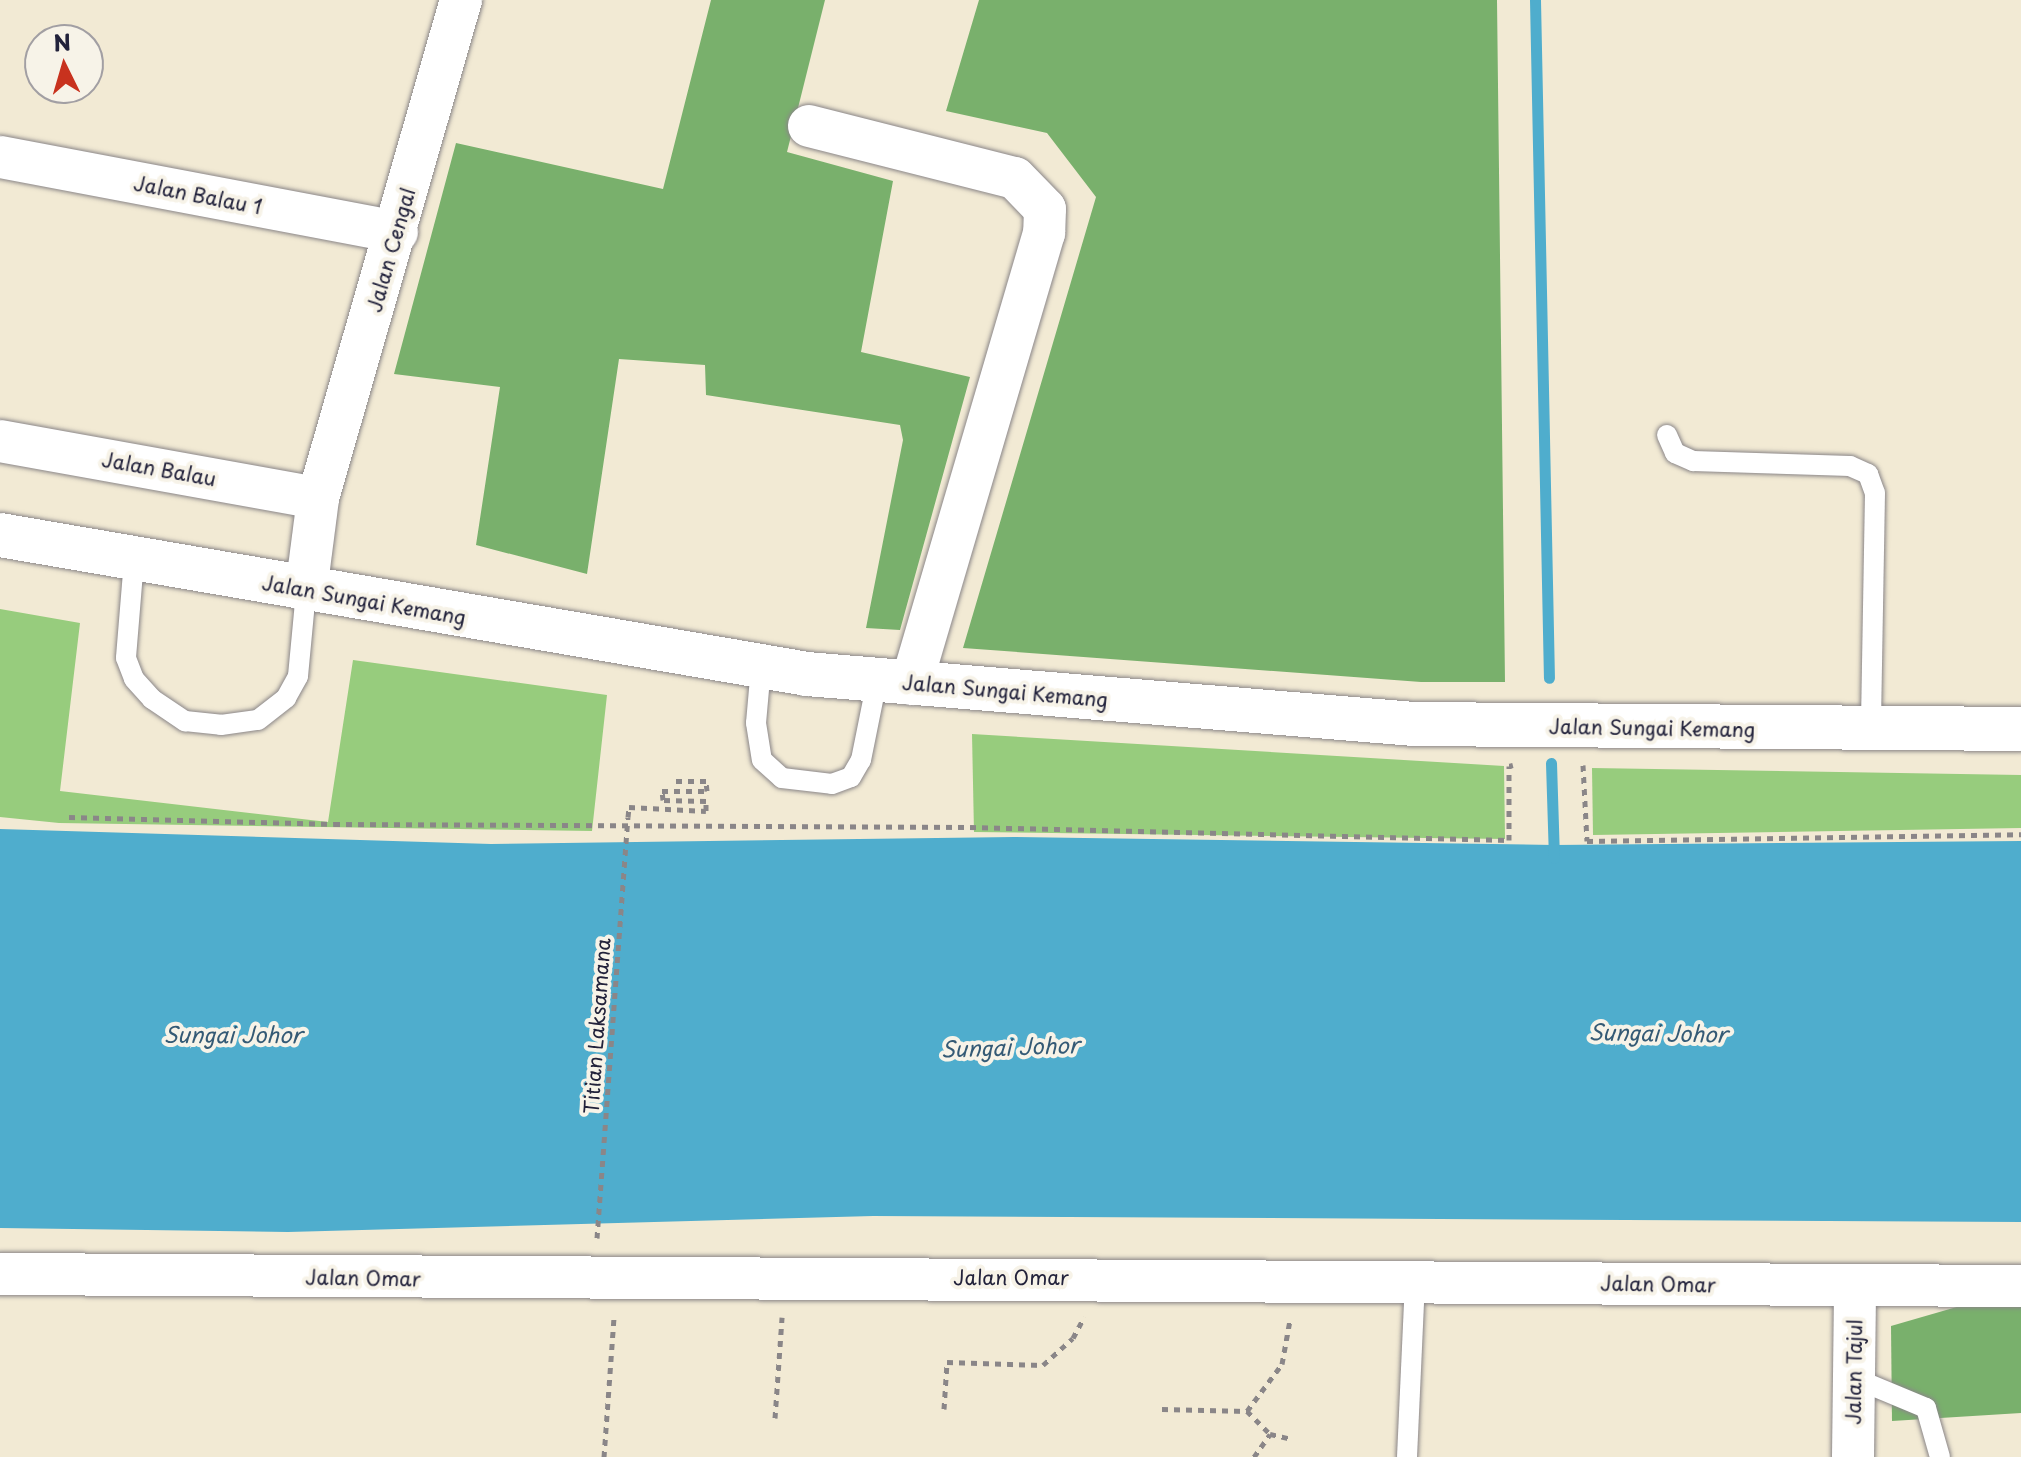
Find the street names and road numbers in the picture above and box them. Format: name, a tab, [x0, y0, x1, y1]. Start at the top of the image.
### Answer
street label: Jalan Balau 1	[131, 171, 265, 219]
street label: Jalan Cengal	[362, 185, 420, 315]
street label: Jalan Balau	[100, 447, 218, 491]
street label: Jalan Sungai Kemang	[259, 570, 469, 630]
street label: Jalan Sungai Kemang	[900, 670, 1110, 712]
street label: Jalan Sungai Kemang	[1548, 714, 1756, 742]
street label: Titian Laksamana	[579, 938, 615, 1114]
street label: Jalan Omar	[305, 1265, 421, 1291]
street label: Jalan Omar	[953, 1265, 1069, 1289]
street label: Jalan Omar	[1600, 1271, 1716, 1297]
street label: Jalan Tajul	[1841, 1319, 1867, 1425]

